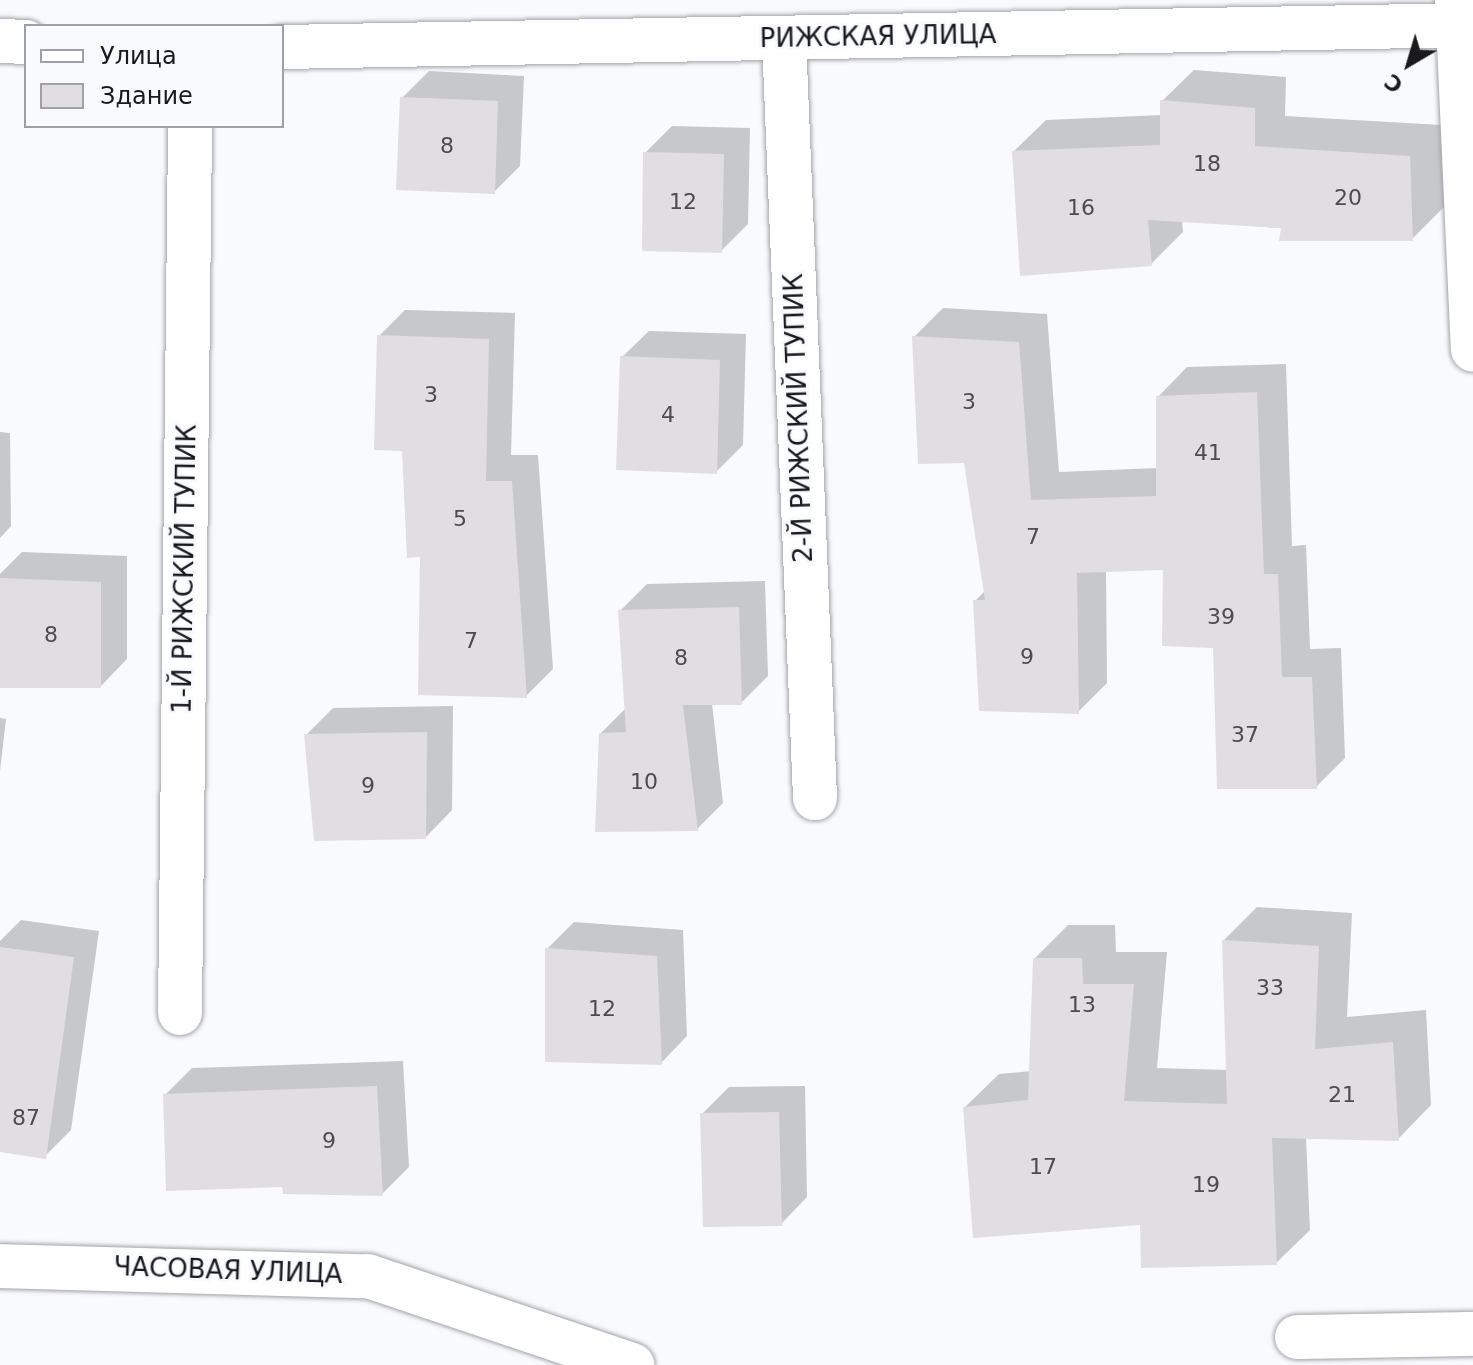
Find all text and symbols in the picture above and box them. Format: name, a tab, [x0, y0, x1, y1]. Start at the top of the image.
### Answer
street label: РИЖСКАЯ УЛИЦА	[759, 19, 997, 55]
legend	[24, 24, 284, 128]
north arrow	[1369, 24, 1449, 104]
text: Улица	[100, 42, 177, 70]
text: С	[1380, 68, 1408, 98]
text: Здание	[100, 82, 193, 110]
house number: 8	[440, 133, 454, 159]
house number: 18	[1193, 151, 1221, 177]
house number: 20	[1334, 185, 1362, 211]
house number: 12	[669, 189, 697, 215]
house number: 16	[1067, 195, 1095, 221]
street label: 2-Й РИЖСКИЙ ТУПИК	[778, 273, 820, 563]
house number: 3	[424, 382, 438, 408]
house number: 3	[962, 389, 976, 415]
house number: 4	[661, 402, 675, 428]
street label: 1-Й РИЖСКИЙ ТУПИК	[167, 424, 203, 714]
house number: 41	[1194, 440, 1222, 466]
house number: 5	[453, 506, 467, 532]
house number: 7	[1026, 524, 1040, 550]
house number: 39	[1207, 604, 1235, 630]
house number: 8	[44, 622, 58, 648]
house number: 7	[464, 628, 478, 654]
house number: 9	[1020, 644, 1034, 670]
house number: 8	[674, 645, 688, 671]
house number: 37	[1231, 722, 1259, 748]
house number: 10	[630, 769, 658, 795]
house number: 9	[361, 773, 375, 799]
house number: 33	[1256, 975, 1284, 1001]
house number: 13	[1068, 992, 1096, 1018]
house number: 12	[588, 996, 616, 1022]
house number: 21	[1328, 1082, 1356, 1108]
house number: 87	[12, 1105, 40, 1131]
house number: 9	[322, 1128, 336, 1154]
house number: 17	[1029, 1154, 1057, 1180]
house number: 19	[1192, 1172, 1220, 1198]
street label: ЧАСОВАЯ УЛИЦА	[113, 1251, 343, 1291]

